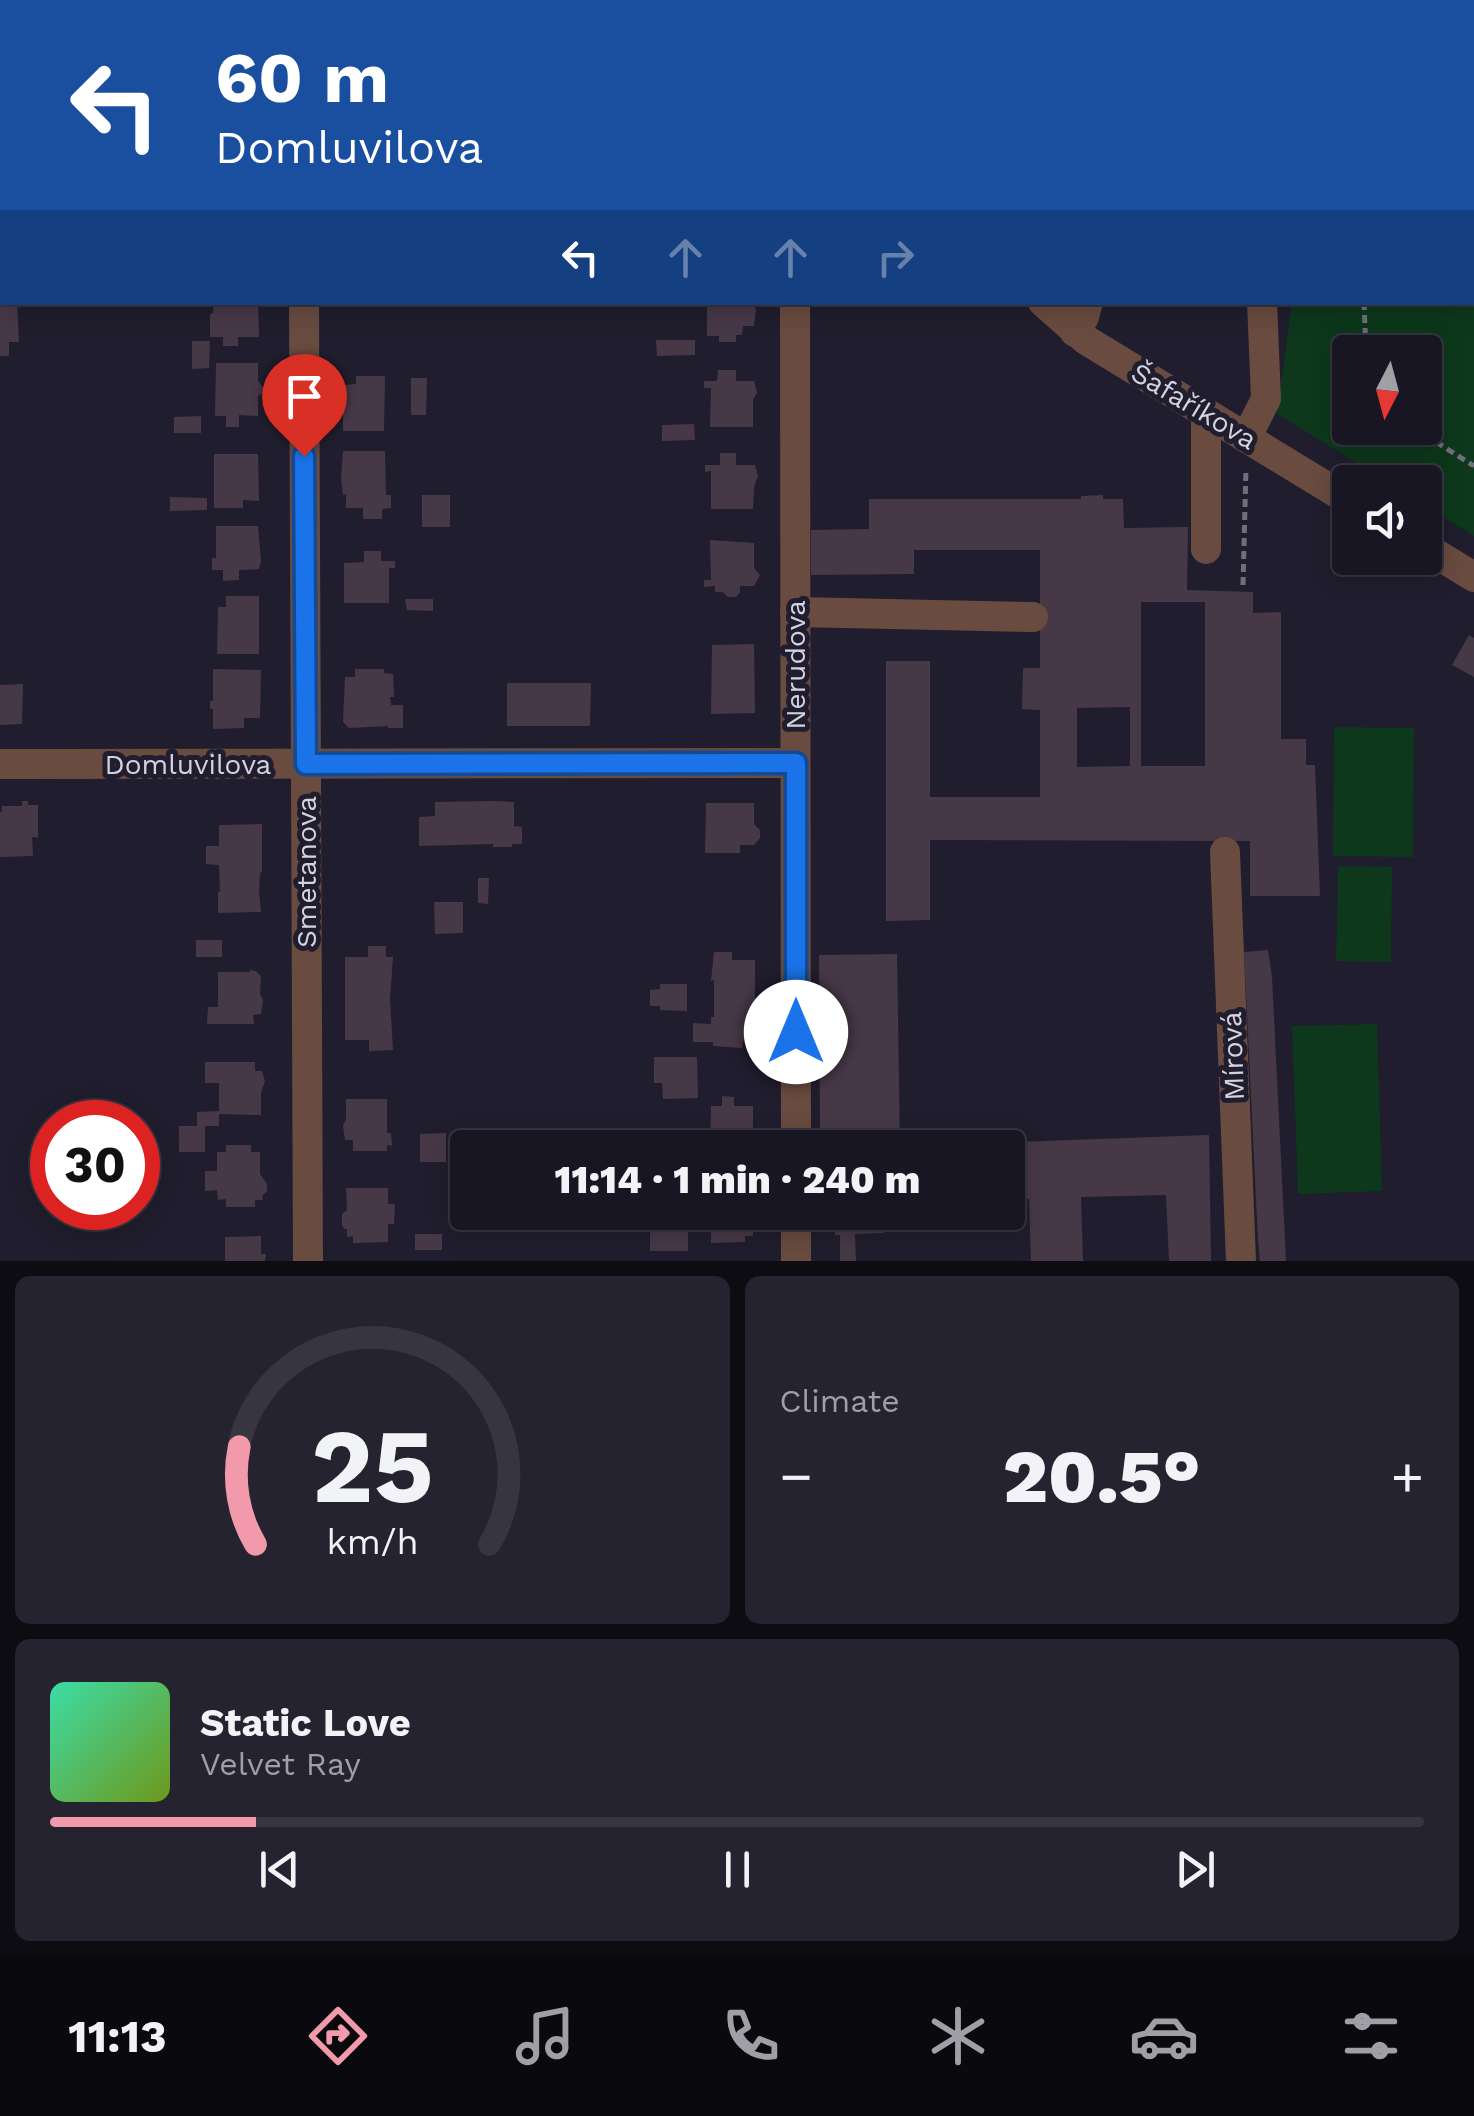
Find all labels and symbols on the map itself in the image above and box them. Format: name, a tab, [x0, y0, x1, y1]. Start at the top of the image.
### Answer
north arrow	[1332, 335, 1442, 445]
pin	[262, 354, 347, 457]
street label: Šafaříkova	[1125, 356, 1263, 456]
street label: Nerudova	[779, 600, 812, 730]
street label: Domluvilova	[105, 748, 272, 781]
street label: Smetanova	[290, 796, 323, 948]
position arrow	[744, 980, 848, 1084]
street label: Mírová	[1215, 1011, 1251, 1101]
speed limit sign: 30	[30, 1100, 160, 1230]

